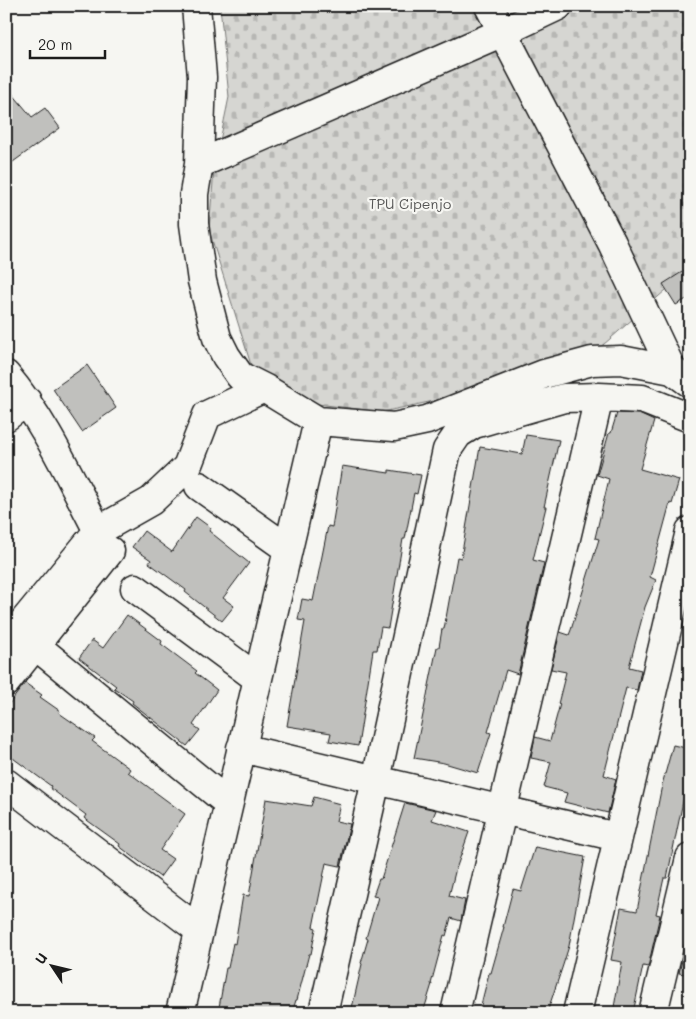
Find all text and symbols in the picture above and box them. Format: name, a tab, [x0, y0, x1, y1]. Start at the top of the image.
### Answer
scale bar	[30, 28, 105, 60]
text: 20 m	[38, 34, 72, 54]
park label: TPU Cipenjo	[369, 194, 451, 213]
north arrow	[28, 942, 78, 992]
text: U	[30, 949, 52, 968]

